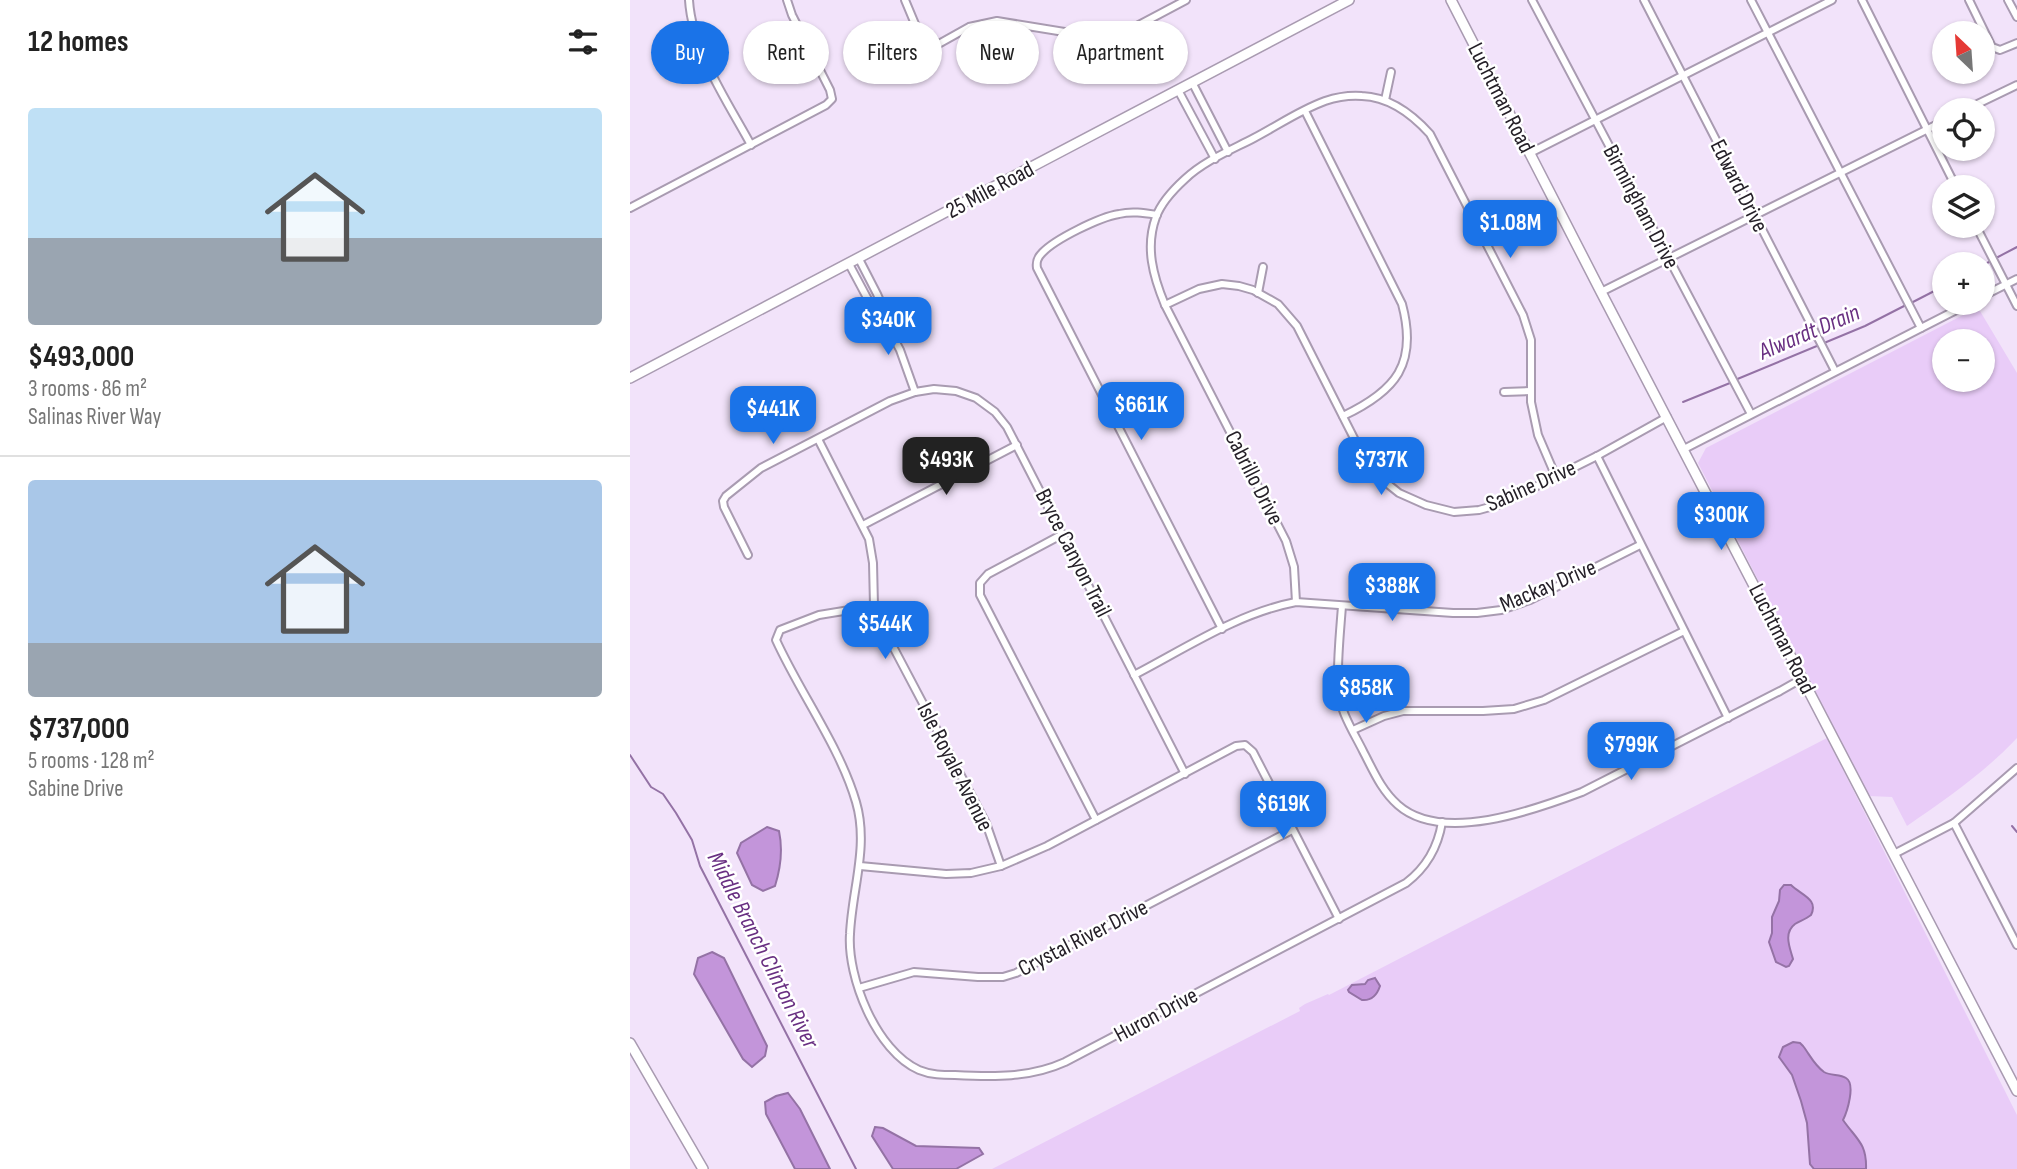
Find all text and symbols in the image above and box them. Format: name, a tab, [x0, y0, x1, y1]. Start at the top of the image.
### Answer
chip: Buy	[651, 21, 729, 84]
chip: Rent	[743, 21, 829, 84]
chip: Filters	[843, 21, 942, 84]
chip: New	[956, 21, 1039, 84]
chip: Apartment	[1053, 21, 1188, 84]
north arrow	[1932, 21, 1995, 84]
map controls	[1932, 21, 1995, 392]
icon: filters	[564, 23, 602, 61]
text: 12 homes	[28, 24, 129, 60]
street label: Luchtman Road	[1461, 38, 1541, 158]
button: locate	[1932, 98, 1995, 161]
street label: Edward Drive	[1704, 135, 1774, 237]
street label: Birmingham Drive	[1597, 140, 1685, 274]
icon: home	[252, 154, 378, 280]
street label: 25 Mile Road	[941, 155, 1039, 225]
button: layers	[1932, 175, 1995, 238]
pin: $1.08M	[1453, 201, 1567, 260]
text: $1.08M	[1479, 209, 1541, 237]
button: +	[1932, 252, 1995, 315]
pin: $340K	[839, 298, 937, 357]
water label: Alwardt Drain	[1753, 298, 1864, 367]
text: $340K	[860, 306, 916, 334]
button: −	[1932, 329, 1995, 392]
text: $493,000	[28, 339, 134, 375]
text: 3 rooms · 86 m²	[28, 375, 147, 403]
pin: $661K	[1092, 382, 1190, 442]
pin: $441K	[724, 386, 822, 446]
text: $661K	[1114, 391, 1168, 419]
text: $441K	[746, 395, 800, 423]
text: Salinas River Way	[28, 403, 161, 431]
street label: Cabrillo Drive	[1218, 426, 1290, 530]
pin: $493K	[897, 438, 995, 497]
pin: $737K	[1332, 438, 1430, 497]
text: $493K	[918, 446, 974, 474]
text: $737K	[1354, 446, 1408, 474]
street label: Sabine Drive	[1482, 454, 1580, 518]
street label: Bryce Canyon Trail	[1029, 484, 1117, 622]
pin: $300K	[1672, 492, 1770, 552]
text: $300K	[1693, 501, 1749, 529]
icon: home	[252, 526, 378, 652]
street label: Mackay Drive	[1496, 553, 1600, 619]
pin: $388K	[1343, 564, 1441, 623]
text: $388K	[1364, 572, 1420, 600]
street label: Luchtman Road	[1742, 579, 1822, 699]
pin: $544K	[836, 602, 934, 661]
text: $544K	[858, 610, 912, 638]
pin: $858K	[1317, 666, 1415, 725]
text: $858K	[1339, 674, 1393, 702]
street label: Isle Royale Avenue	[911, 698, 999, 836]
text: $737,000	[28, 711, 130, 747]
pin: $799K	[1582, 722, 1680, 782]
text: $799K	[1604, 731, 1658, 759]
text: 5 rooms · 128 m²	[28, 747, 155, 775]
text: Sabine Drive	[28, 775, 123, 803]
pin: $619K	[1234, 782, 1332, 841]
text: $619K	[1256, 790, 1310, 818]
water label: Middle Branch Clinton River	[701, 847, 826, 1054]
street label: Crystal River Drive	[1013, 893, 1153, 983]
street label: Huron Drive	[1109, 981, 1203, 1049]

